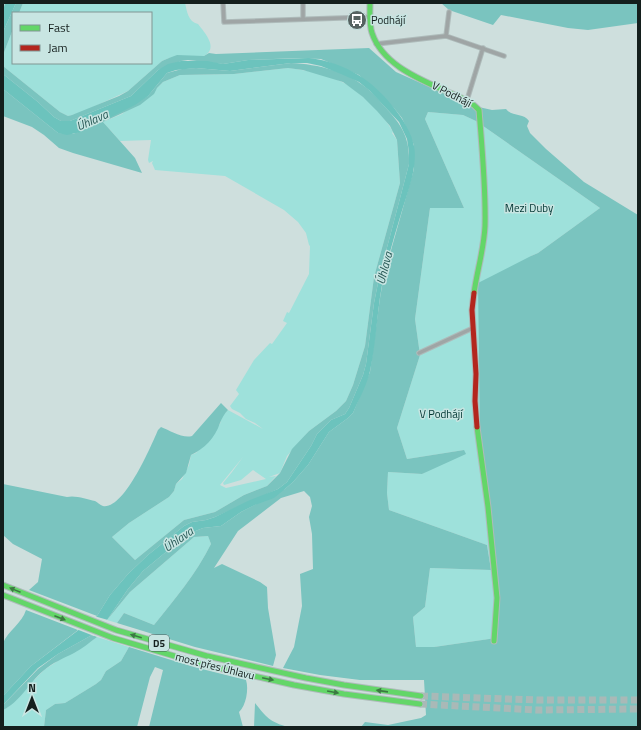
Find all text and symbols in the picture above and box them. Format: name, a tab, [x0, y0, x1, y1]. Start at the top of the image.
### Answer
bus stop icon: Podhájí	[346, 9, 368, 31]
legend	[12, 12, 152, 64]
place label: Podhájí	[371, 12, 407, 28]
text: Fast	[48, 18, 71, 37]
text: Jam	[48, 38, 68, 57]
street label: V Podhájí	[429, 77, 476, 112]
water label: Úhlava	[73, 104, 112, 135]
park label: Mezi Duby	[505, 200, 554, 216]
water label: Úhlava	[371, 249, 397, 286]
park label: V Podhájí	[419, 406, 464, 422]
water label: Úhlava	[159, 521, 198, 556]
one-way arrow	[9, 586, 21, 592]
one-way arrow	[54, 615, 66, 621]
one-way arrow	[130, 633, 142, 639]
road number: D5	[149, 635, 169, 651]
street label: most přes Úhlavu	[174, 648, 256, 684]
one-way arrow	[262, 677, 274, 683]
north arrow	[12, 678, 52, 718]
text: N	[28, 680, 36, 696]
one-way arrow	[376, 688, 388, 694]
one-way arrow	[327, 689, 339, 695]

